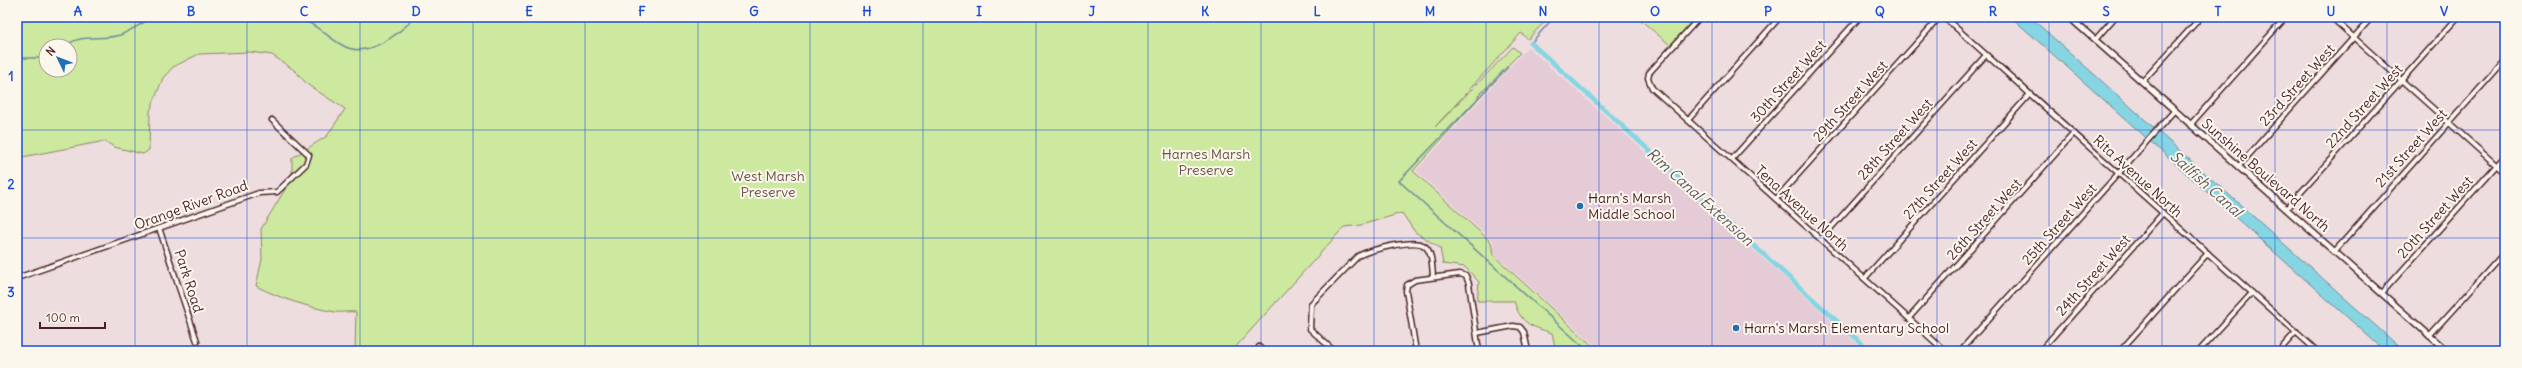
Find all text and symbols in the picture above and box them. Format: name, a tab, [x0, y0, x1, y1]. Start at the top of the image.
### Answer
text: A	[74, 3, 83, 20]
text: B	[187, 3, 196, 20]
text: C	[300, 3, 309, 20]
text: D	[411, 3, 421, 20]
text: E	[525, 3, 533, 20]
text: F	[638, 3, 646, 20]
text: G	[749, 3, 759, 20]
text: H	[862, 3, 872, 20]
text: I	[976, 3, 982, 20]
text: J	[1089, 3, 1096, 20]
text: K	[1201, 3, 1210, 20]
text: L	[1313, 3, 1321, 20]
text: M	[1425, 3, 1435, 20]
text: N	[1539, 3, 1547, 20]
text: O	[1650, 3, 1660, 20]
text: P	[1764, 3, 1772, 20]
text: Q	[1875, 3, 1885, 20]
text: R	[1989, 3, 1998, 20]
text: S	[2102, 3, 2110, 20]
text: T	[2215, 3, 2222, 20]
text: U	[2327, 3, 2335, 20]
text: V	[2440, 3, 2449, 20]
street label: 30th Street West	[1746, 36, 1830, 126]
north arrow	[38, 38, 78, 78]
street label: 23rd Street West	[2255, 40, 2339, 130]
text: N	[43, 44, 58, 59]
street label: 29th Street West	[1809, 56, 1891, 145]
street label: 22nd Street West	[2322, 60, 2407, 152]
text: 1	[8, 68, 14, 85]
street label: 28th Street West	[1854, 94, 1936, 183]
street label: 21st Street West	[2371, 105, 2451, 191]
street label: Sunshine Boulevard North	[2198, 114, 2334, 236]
street label: Rita Avenue North	[2090, 131, 2186, 221]
street label: 27th Street West	[1899, 135, 1981, 223]
water label: Rim Canal Extension	[1643, 144, 1758, 250]
park label: Harnes Marsh Preserve	[1162, 145, 1250, 179]
water label: Sailfish Canal	[2167, 146, 2248, 223]
street label: Tena Avenue North	[1752, 161, 1852, 255]
park label: West Marsh Preserve	[731, 167, 805, 201]
street label: 20th Street West	[2393, 172, 2477, 262]
street label: 26th Street West	[1943, 174, 2025, 263]
text: 2	[7, 176, 15, 193]
street label: Orange River Road	[132, 176, 250, 234]
street label: 25th Street West	[2018, 179, 2100, 268]
place label: Harn's Marsh Middle School	[1588, 189, 1675, 223]
marker: Harn's Marsh Middle School	[1575, 201, 1585, 211]
street label: 24th Street West	[2052, 230, 2134, 319]
street label: Park Road	[170, 247, 208, 315]
text: 3	[7, 284, 15, 301]
scale bar	[40, 304, 105, 330]
text: 100 m	[46, 310, 80, 325]
place label: Harn's Marsh Elementary School	[1744, 319, 1949, 337]
marker: Harn's Marsh Elementary School	[1731, 323, 1741, 333]

